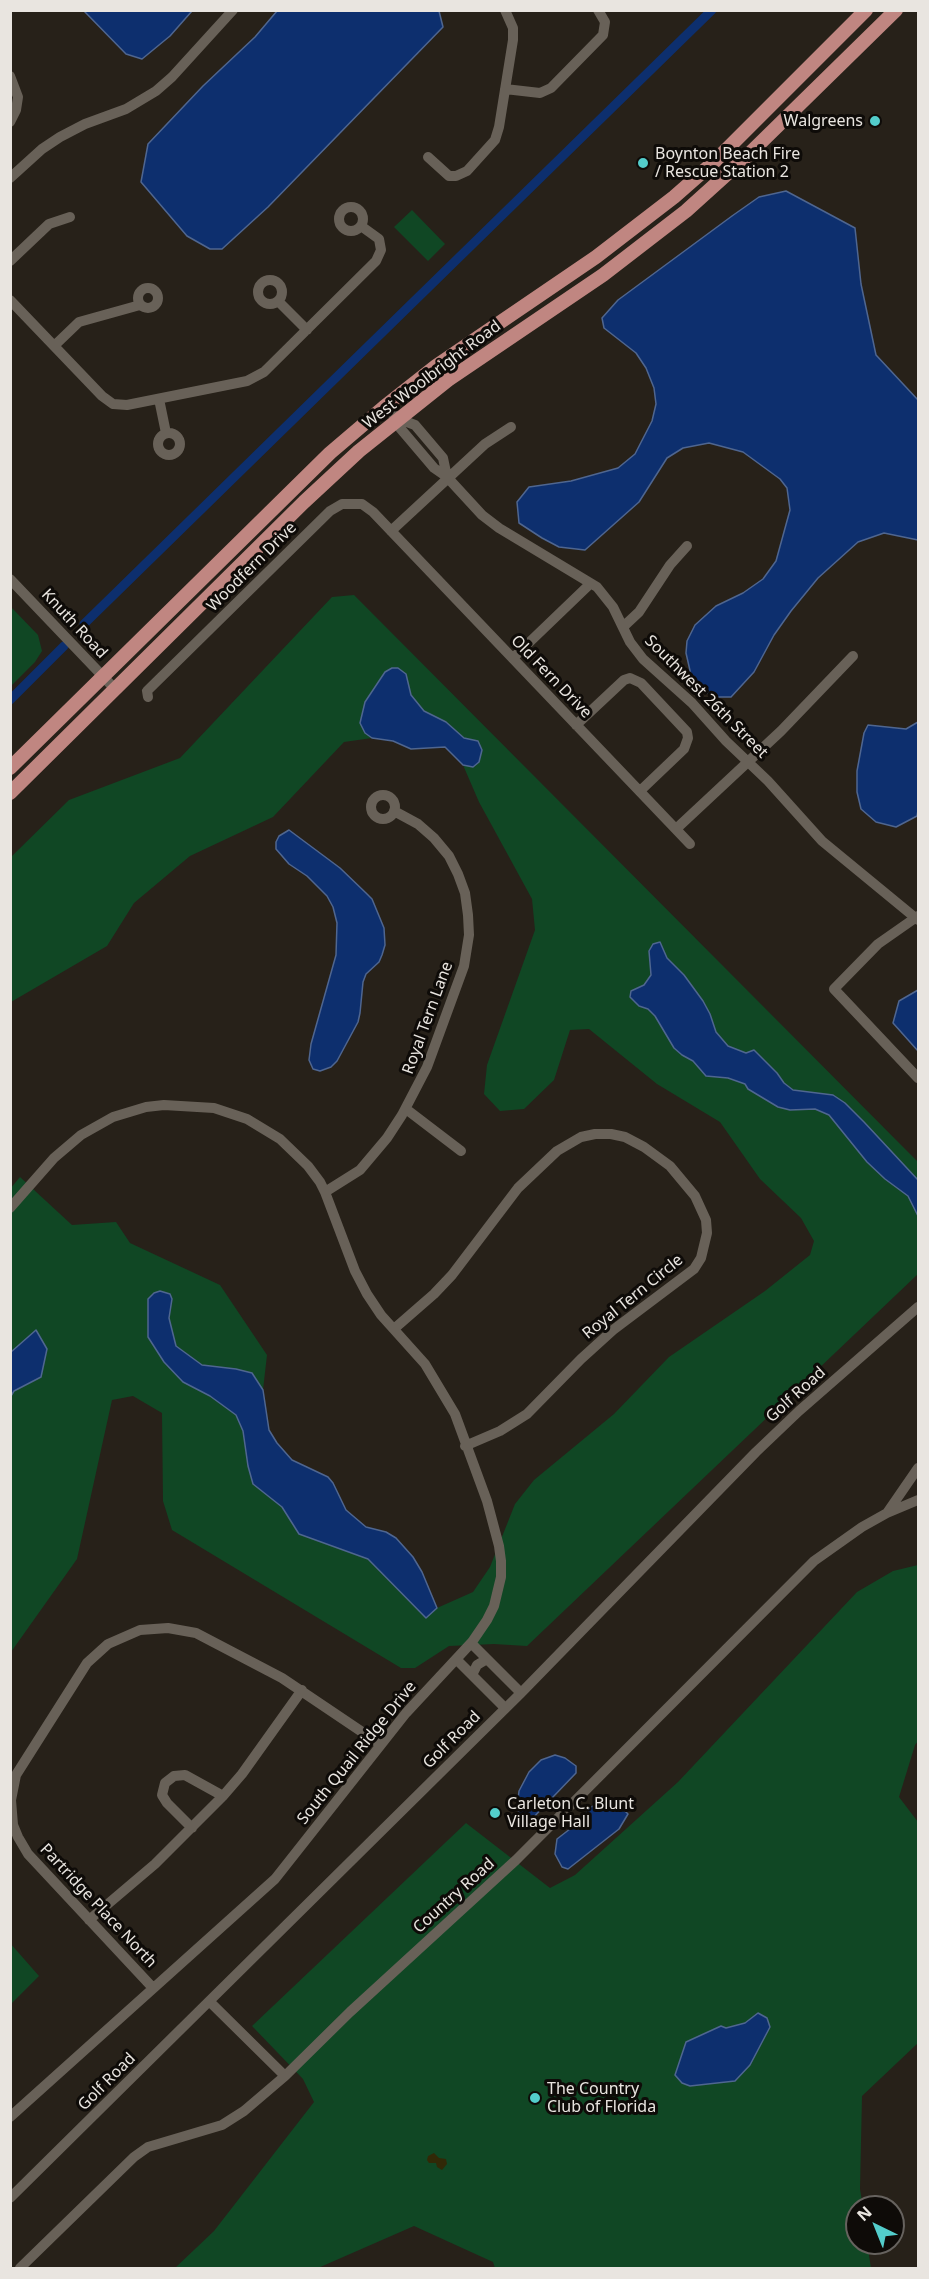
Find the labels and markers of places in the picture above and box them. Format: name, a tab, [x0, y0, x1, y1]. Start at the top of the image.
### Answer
place label: Walgreens	[784, 111, 863, 131]
marker: Walgreens	[868, 114, 882, 128]
place label: Boynton Beach Fire / Rescue Station 2	[655, 144, 800, 182]
marker: Boynton Beach Fire / Rescue Station 2	[636, 156, 650, 170]
place label: Carleton C. Blunt Village Hall	[507, 1794, 634, 1832]
marker: Carleton C. Blunt Village Hall	[488, 1806, 502, 1820]
place label: The Country Club of Florida	[547, 2079, 656, 2117]
marker: The Country Club of Florida	[528, 2091, 542, 2105]

